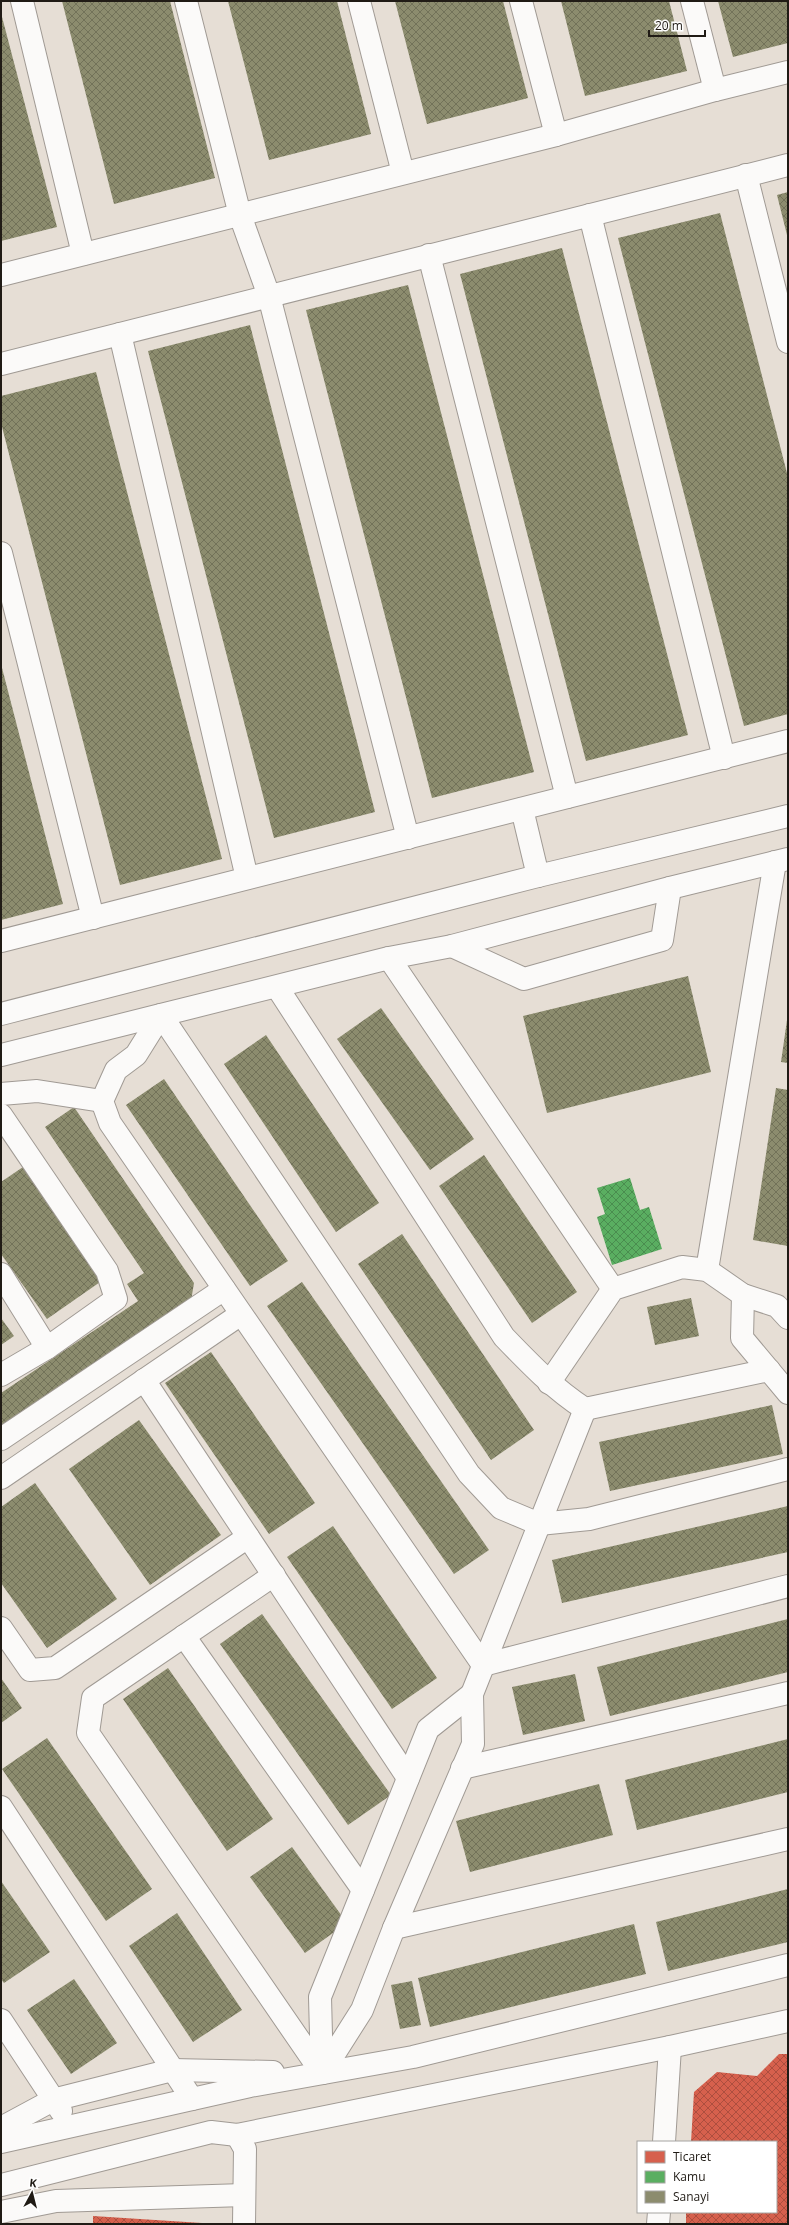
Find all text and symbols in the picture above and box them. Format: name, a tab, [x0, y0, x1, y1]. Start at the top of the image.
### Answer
scale bar	[649, 12, 705, 38]
text: 20 m	[655, 17, 683, 34]
legend	[637, 2141, 777, 2213]
text: Ticaret	[673, 2148, 711, 2165]
text: Kamu	[673, 2168, 705, 2185]
north arrow	[12, 2173, 52, 2213]
text: K	[29, 2175, 39, 2191]
text: Sanayi	[673, 2188, 709, 2205]

